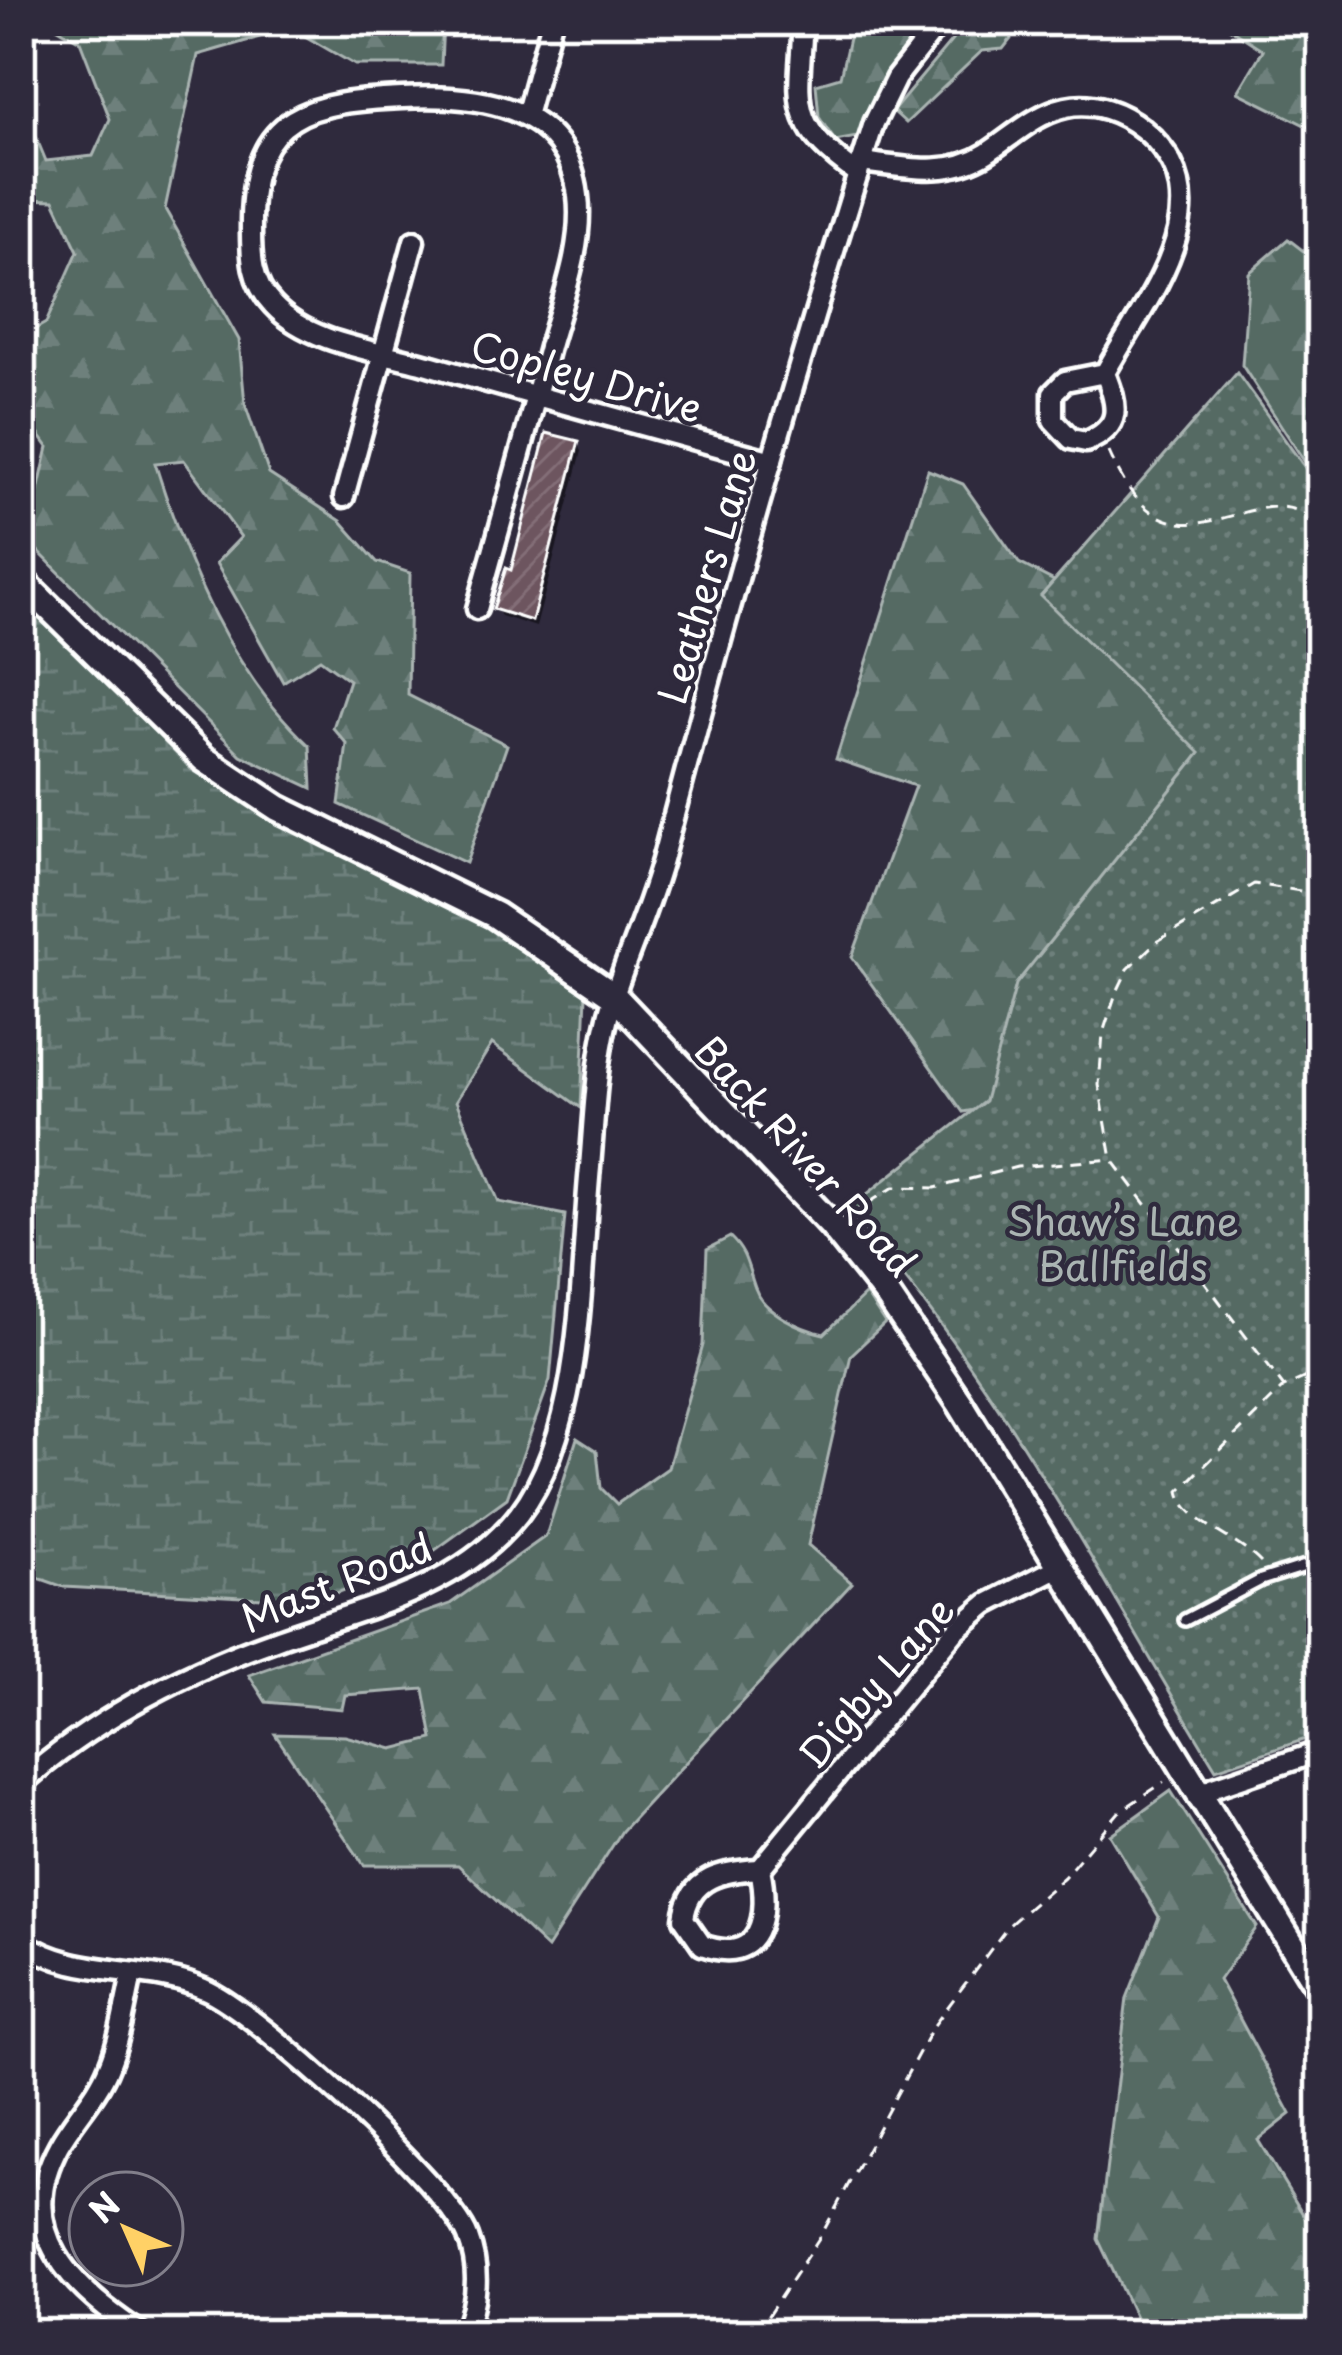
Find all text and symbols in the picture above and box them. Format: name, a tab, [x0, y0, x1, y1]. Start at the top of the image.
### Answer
street label: Copley Drive	[464, 314, 710, 436]
street label: Leathers Lane	[640, 442, 770, 710]
street label: Back River Road	[682, 1021, 932, 1289]
park label: Shaw’s Lane Ballfields	[1007, 1190, 1239, 1294]
street label: Mast Road	[232, 1516, 440, 1646]
street label: Digby Lane	[783, 1581, 967, 1781]
north arrow	[66, 2169, 186, 2289]
text: N	[76, 2179, 130, 2233]

